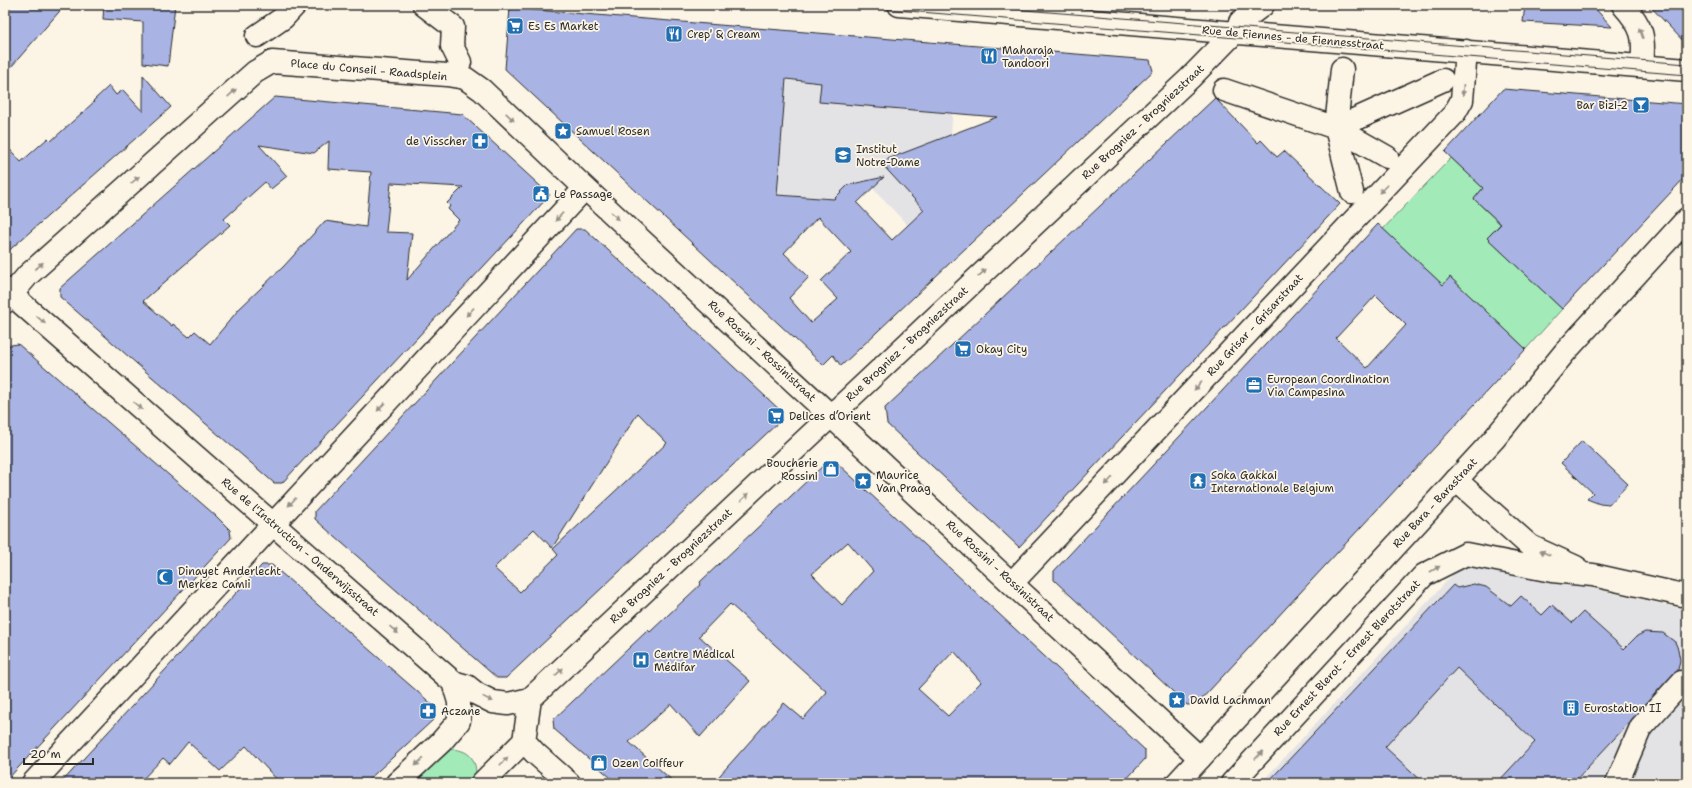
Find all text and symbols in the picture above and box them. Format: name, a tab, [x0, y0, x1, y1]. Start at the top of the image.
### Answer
supermarket icon: Es Es Market	[505, 16, 525, 36]
place label: Es Es Market	[528, 19, 599, 34]
street label: Rue de Fiennes - de Fiennesstraat	[1201, 23, 1385, 53]
restaurant icon: Crep' & Cream	[664, 24, 684, 44]
one-way arrow	[1638, 26, 1644, 38]
place label: Crep' & Cream	[687, 27, 761, 42]
place label: Maharaja Tandoori	[1002, 43, 1054, 71]
restaurant icon: Maharaja Tandoori	[979, 46, 999, 66]
street label: Place du Conseil - Raadsplein	[290, 56, 448, 84]
street label: Rue Brogniez - Brogniezstraat	[1079, 61, 1208, 183]
one-way arrow	[1459, 84, 1466, 96]
one-way arrow	[227, 88, 237, 97]
bar icon: Bar Bizi-2	[1631, 95, 1651, 115]
place label: Bar Bizi-2	[1576, 98, 1628, 113]
one-way arrow	[505, 112, 515, 122]
place icon: Samuel Rosen	[553, 121, 573, 141]
place label: Samuel Rosen	[576, 124, 650, 139]
pharmacy icon: de Visscher	[470, 131, 490, 151]
place label: de Visscher	[406, 134, 467, 149]
place label: Institut Notre-Dame	[856, 142, 920, 170]
school or university icon: Institut Notre-Dame	[833, 145, 853, 165]
one-way arrow	[130, 175, 141, 184]
public building icon: Le Passage	[531, 184, 551, 204]
one-way arrow	[1378, 184, 1388, 194]
place label: Le Passage	[554, 187, 613, 202]
one-way arrow	[610, 211, 620, 221]
one-way arrow	[554, 212, 563, 222]
one-way arrow	[33, 262, 44, 271]
one-way arrow	[977, 269, 987, 278]
street label: Rue Grisar - Grisarstraat	[1203, 270, 1307, 380]
street label: Rue Brogniez - Brogniezstraat	[843, 283, 972, 405]
street label: Rue Rossini - Rossinistraat	[705, 297, 819, 405]
one-way arrow	[465, 307, 475, 317]
one-way arrow	[36, 315, 45, 324]
supermarket icon: Okay City	[953, 339, 973, 359]
place label: Okay City	[976, 342, 1027, 357]
place label: European Coordination Via Campesina	[1267, 372, 1390, 400]
office icon: European Coordination Via Campesina	[1244, 375, 1264, 395]
one-way arrow	[1193, 381, 1203, 391]
one-way arrow	[133, 401, 144, 410]
one-way arrow	[376, 402, 386, 412]
supermarket icon: Delices d‘Orient	[766, 406, 786, 426]
place label: Delices d‘Orient	[789, 409, 871, 424]
street label: Rue Bara - Barastraat	[1389, 455, 1481, 551]
place label: Boucherie Rossini	[767, 456, 818, 484]
shop icon: Boucherie Rossini	[821, 459, 841, 479]
place label: Maurice Van Praag	[876, 468, 931, 496]
place label: Soka Gakkai Internationale Belgium	[1211, 468, 1335, 496]
place icon: Maurice Van Praag	[853, 471, 873, 491]
temple icon: Soka Gakkai Internationale Belgium	[1188, 471, 1208, 491]
street label: Rue de l'Instruction - Onderwijsstraat	[218, 474, 382, 620]
one-way arrow	[1104, 476, 1114, 486]
one-way arrow	[740, 492, 750, 501]
one-way arrow	[288, 497, 297, 507]
street label: Rue Brogniez - Brogniezstraat	[607, 505, 736, 627]
street label: Rue Rossini - Rossinistraat	[943, 517, 1057, 625]
one-way arrow	[1539, 550, 1551, 556]
place label: Dinayet Anderlecht Merkez Camii	[178, 564, 281, 592]
one-way arrow	[1429, 566, 1441, 573]
mosque icon: Dinayet Anderlecht Merkez Camii	[155, 567, 175, 587]
street label: Rue Ernest Blerot - Ernest Blerotstraat	[1270, 576, 1424, 739]
one-way arrow	[389, 625, 399, 635]
place label: Centre Médical Médifar	[654, 647, 735, 675]
hospital icon: Centre Médical Médifar	[631, 650, 651, 670]
one-way arrow	[554, 668, 564, 677]
place icon: David Lachman	[1167, 690, 1187, 710]
place label: David Lachman	[1190, 693, 1271, 708]
one-way arrow	[482, 696, 493, 702]
building icon: Eurostation II	[1561, 698, 1581, 718]
pharmacy icon: Aczane	[418, 701, 438, 721]
place label: Eurostation II	[1584, 701, 1661, 716]
place label: Aczane	[441, 704, 481, 719]
scale bar	[24, 740, 93, 766]
text: 20 m	[30, 746, 61, 762]
one-way arrow	[1254, 749, 1263, 760]
shop icon: Ozen Coiffeur	[589, 753, 609, 773]
one-way arrow	[499, 756, 509, 766]
place label: Ozen Coiffeur	[612, 756, 684, 771]
one-way arrow	[414, 758, 424, 767]

